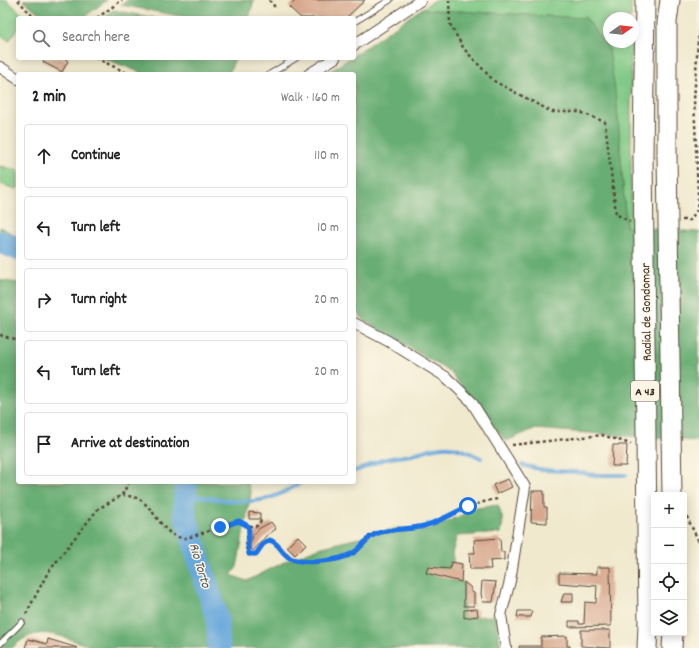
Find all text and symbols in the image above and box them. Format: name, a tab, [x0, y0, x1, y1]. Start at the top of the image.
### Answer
north arrow	[603, 12, 639, 48]
search box	[16, 16, 356, 60]
icon: search	[30, 27, 52, 49]
text: Search here	[62, 27, 130, 49]
text: 2 min	[32, 86, 66, 110]
text: Walk · 160 m	[281, 89, 340, 108]
icon: ahead	[33, 145, 55, 167]
text: Continue	[71, 145, 120, 167]
text: 110 m	[314, 147, 339, 166]
icon: left	[33, 217, 55, 239]
text: Turn left	[71, 217, 120, 239]
text: 10 m	[317, 219, 339, 238]
street label: Radial de Gondomar	[637, 263, 658, 361]
icon: right	[33, 289, 55, 311]
text: Turn right	[71, 289, 127, 311]
text: 20 m	[314, 291, 339, 310]
icon: left	[33, 361, 55, 383]
text: Turn left	[71, 361, 120, 383]
text: 20 m	[314, 363, 339, 382]
road number: A 43	[631, 381, 659, 401]
icon: arrive	[33, 433, 55, 455]
text: Arrive at destination	[71, 433, 189, 455]
map controls	[651, 492, 687, 636]
button: +	[651, 492, 687, 528]
route start	[459, 497, 477, 515]
route end	[211, 518, 229, 536]
button: −	[651, 528, 687, 564]
water label: Rio Torto	[183, 541, 216, 591]
button: locate	[651, 564, 687, 600]
button: layers	[651, 600, 687, 636]

